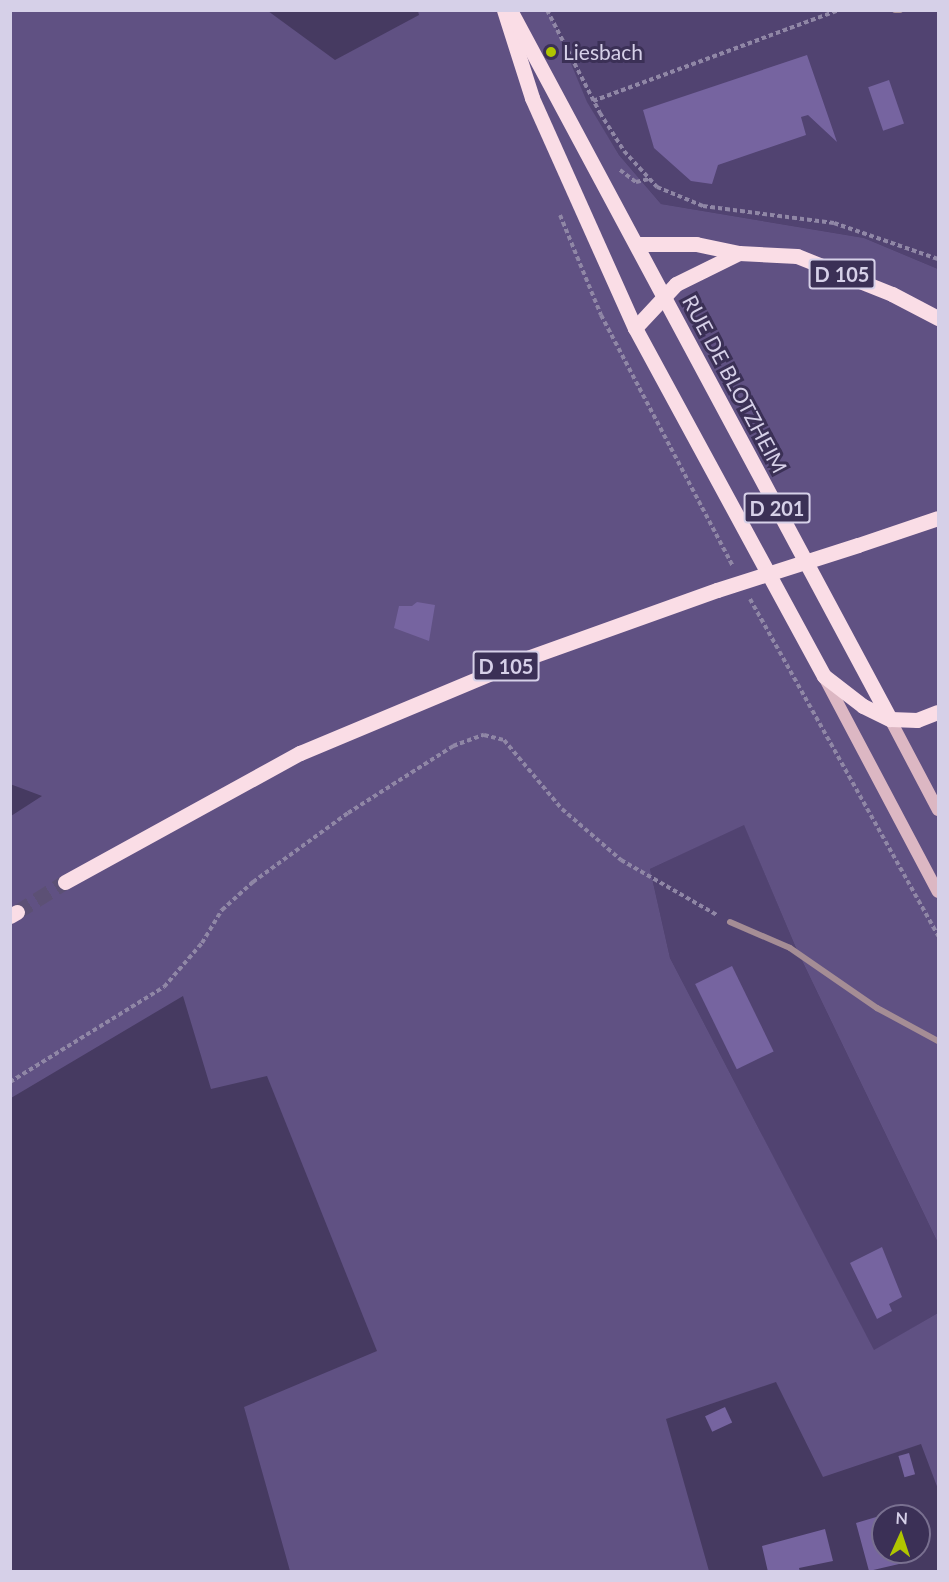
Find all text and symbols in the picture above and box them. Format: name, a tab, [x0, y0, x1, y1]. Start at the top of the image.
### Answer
place label: Liesbach	[563, 39, 643, 65]
marker: Liesbach	[544, 45, 558, 59]
road number: D 105	[808, 257, 876, 291]
street label: RUE DE BLOTZHEIM	[677, 291, 793, 477]
road number: D 201	[742, 491, 812, 525]
road number: D 105	[472, 649, 540, 683]
north arrow	[871, 1504, 931, 1564]
text: N	[895, 1508, 909, 1527]

